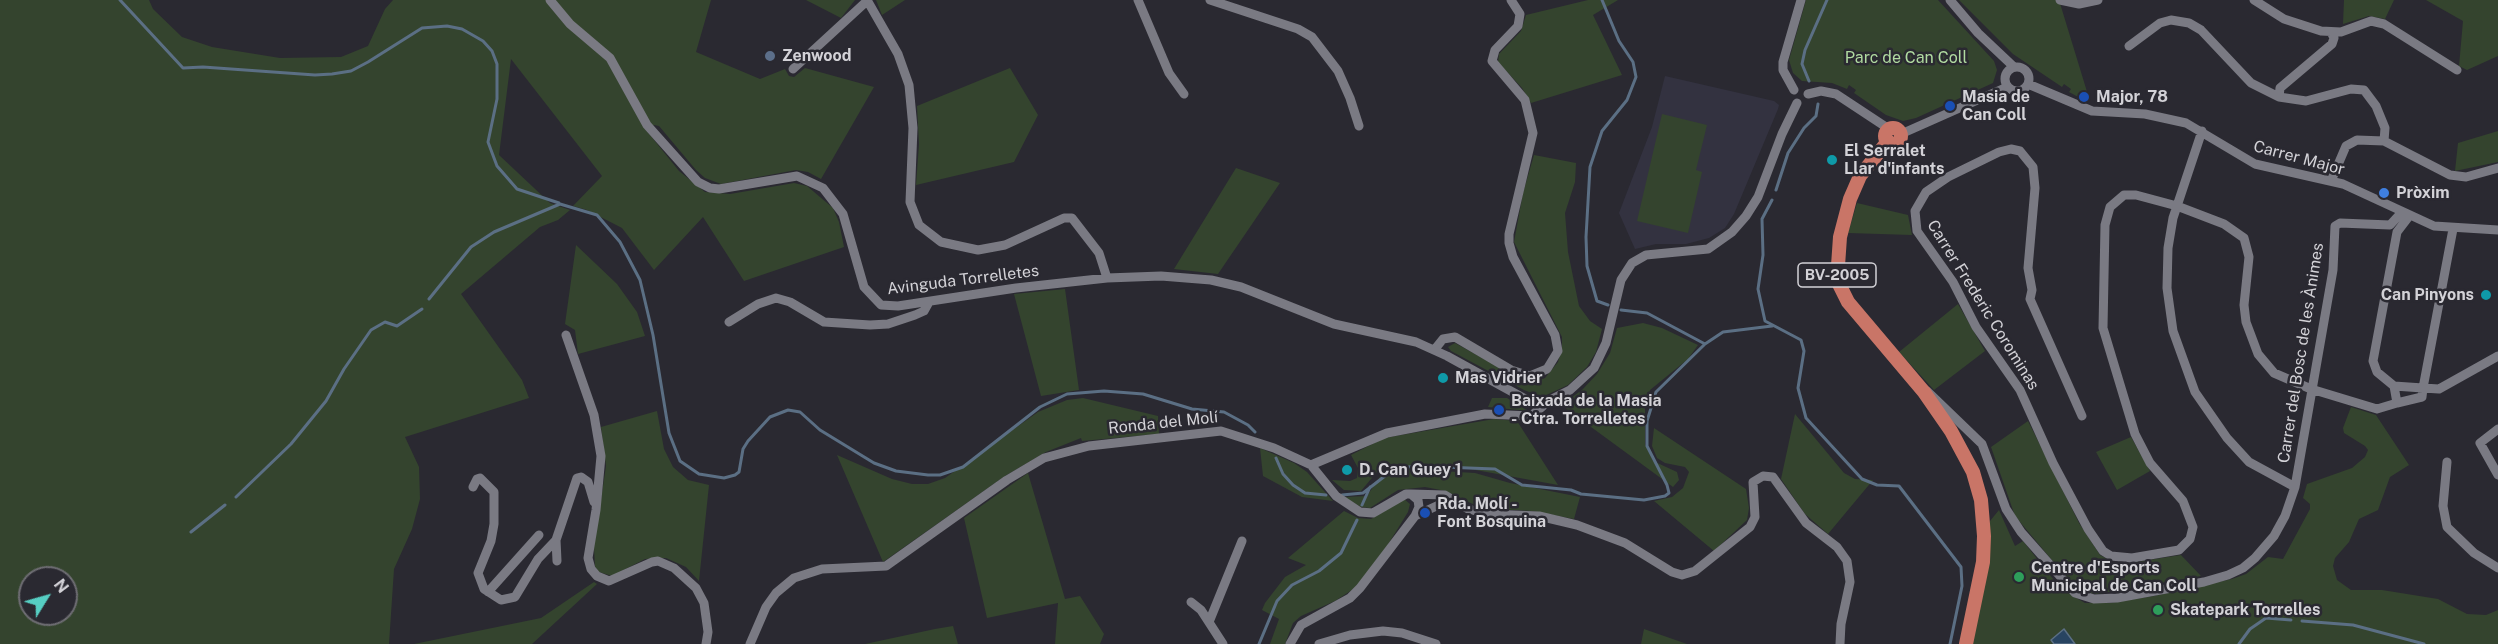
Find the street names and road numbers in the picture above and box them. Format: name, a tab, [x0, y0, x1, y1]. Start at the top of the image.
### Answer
street label: Carrer Major	[2251, 137, 2347, 179]
street label: Carrer Frederic Corominas	[1923, 217, 2043, 393]
street label: Carrer del Bosc de les Ànimes	[2274, 242, 2328, 464]
street label: Avinguda Torrelletes	[886, 261, 1040, 299]
road number: BV-2005	[1798, 263, 1876, 287]
street label: Ronda del Molí	[1107, 408, 1219, 438]

